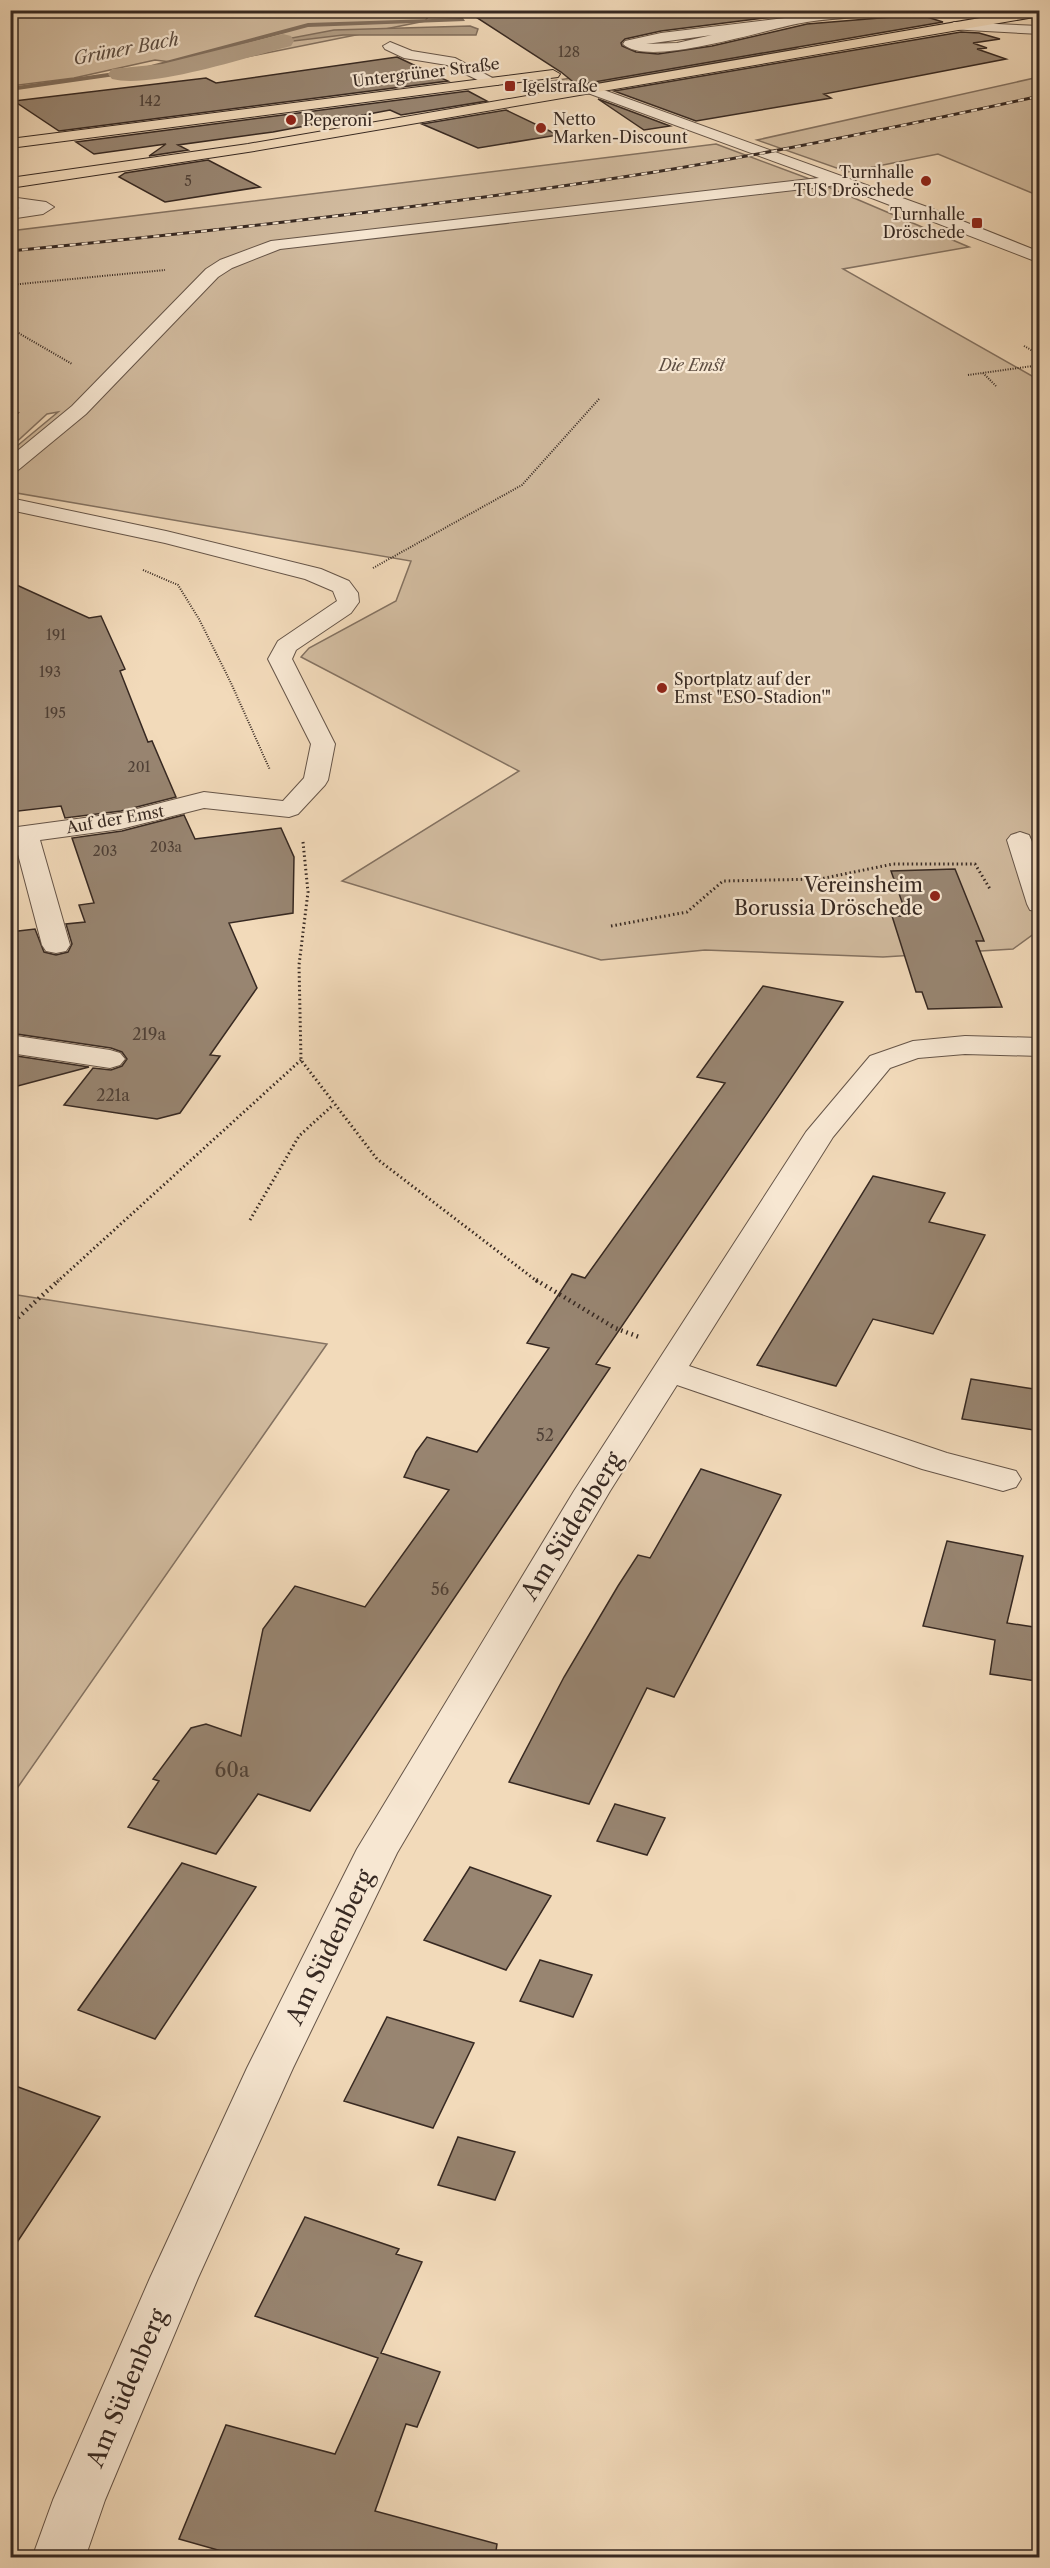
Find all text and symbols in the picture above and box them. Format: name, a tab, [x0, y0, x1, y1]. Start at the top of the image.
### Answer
water label: Grüner Bach	[71, 28, 181, 70]
house number: 128	[558, 43, 580, 61]
street label: Untergrüner Straße	[351, 53, 501, 91]
place label: Igelstraße	[522, 76, 598, 96]
marker: Igelstraße	[503, 79, 517, 93]
house number: 142	[139, 92, 161, 110]
place label: Netto Marken-Discount	[553, 109, 688, 147]
place label: Peperoni	[303, 110, 372, 130]
marker: Peperoni	[284, 113, 298, 127]
marker: Netto Marken-Discount	[534, 121, 548, 135]
place label: Turnhalle TUS Dröschede	[794, 162, 914, 200]
house number: 5	[184, 172, 192, 190]
marker: Turnhalle TUS Dröschede	[919, 174, 933, 188]
place label: Turnhalle Dröschede	[883, 204, 965, 242]
marker: Turnhalle Dröschede	[970, 216, 984, 230]
park label: Die Emst	[657, 355, 726, 375]
house number: 191	[46, 626, 66, 644]
house number: 193	[39, 663, 61, 681]
place label: Sportplatz auf der Emst "ESO-Stadion'"	[674, 669, 831, 707]
marker: Sportplatz auf der Emst "ESO-Stadion'"	[655, 681, 669, 695]
house number: 195	[44, 704, 66, 722]
house number: 201	[128, 758, 151, 776]
street label: Auf der Emst	[63, 800, 166, 838]
house number: 203a	[150, 838, 183, 856]
house number: 203	[93, 842, 117, 860]
place label: Vereinsheim Borussia Dröschede	[734, 873, 923, 920]
marker: Vereinsheim Borussia Dröschede	[928, 889, 942, 903]
house number: 219a	[132, 1024, 166, 1044]
house number: 221a	[96, 1085, 130, 1105]
house number: 52	[536, 1425, 554, 1445]
street label: Am Südenberg	[514, 1446, 629, 1606]
house number: 56	[431, 1579, 449, 1599]
house number: 60a	[215, 1758, 250, 1782]
street label: Am Südenberg	[279, 1864, 380, 2030]
street label: Am Südenberg	[80, 2304, 173, 2472]

